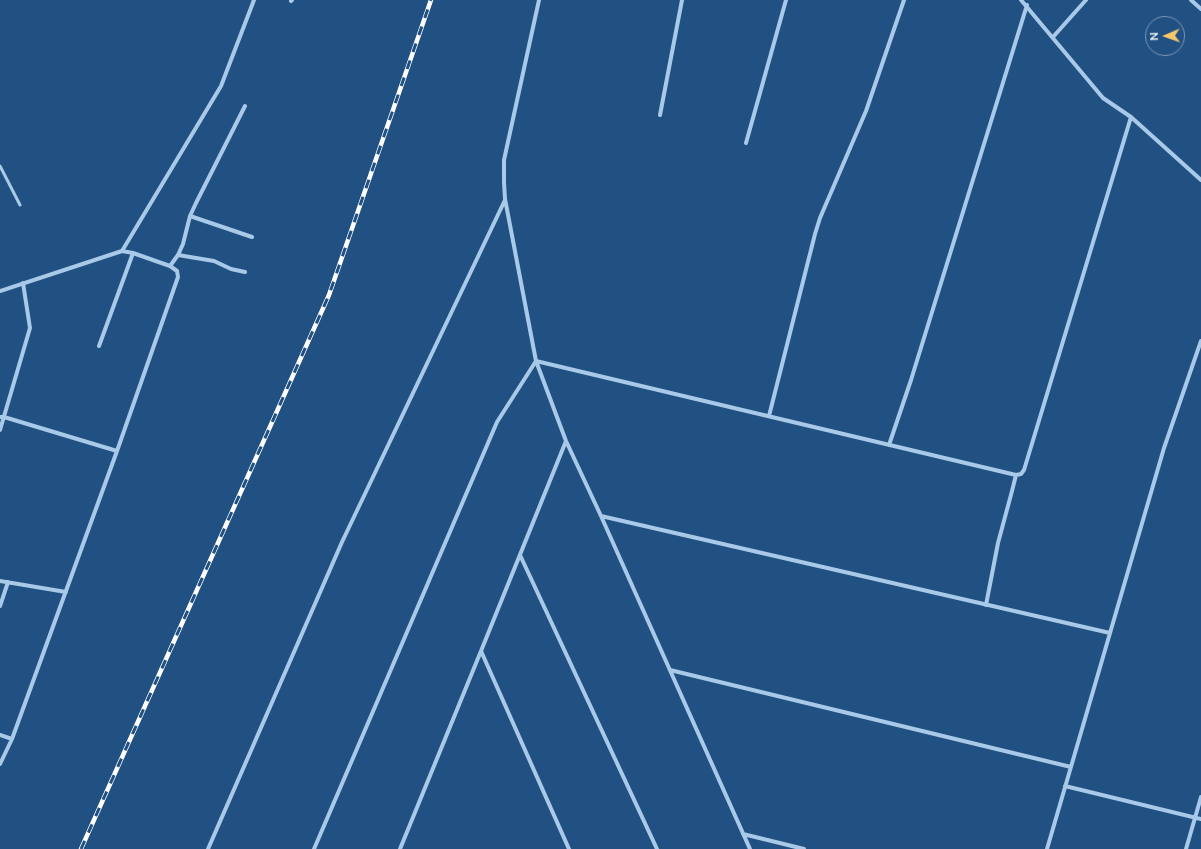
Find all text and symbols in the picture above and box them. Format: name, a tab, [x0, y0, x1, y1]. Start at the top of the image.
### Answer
north arrow	[1145, 16, 1185, 56]
text: N	[1147, 32, 1161, 41]

